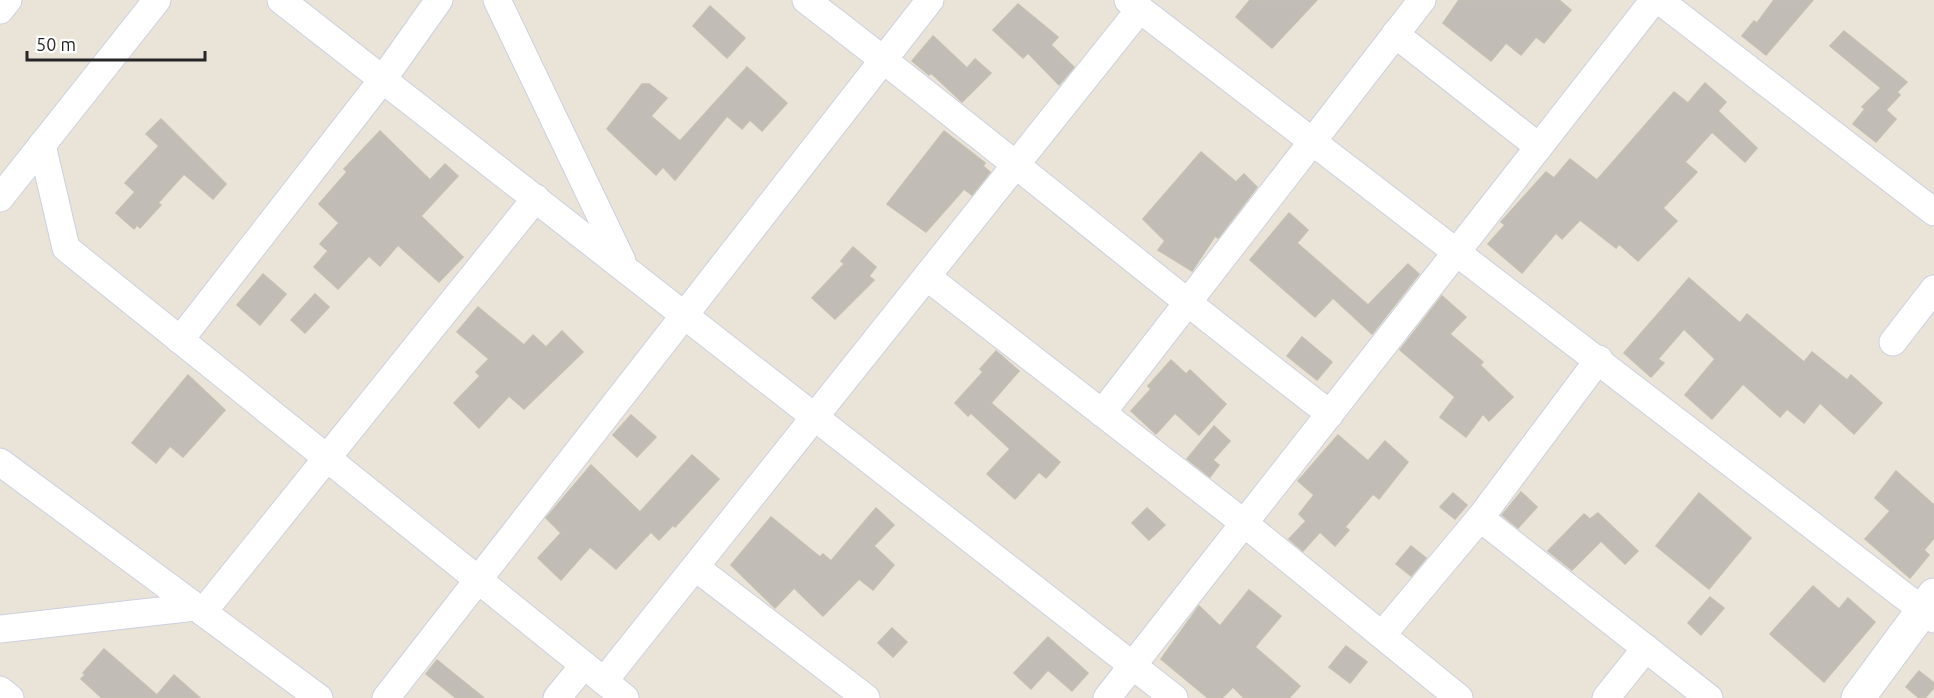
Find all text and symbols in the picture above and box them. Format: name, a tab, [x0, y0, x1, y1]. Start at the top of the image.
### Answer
scale bar	[27, 24, 206, 62]
text: 50 m	[36, 34, 76, 54]

